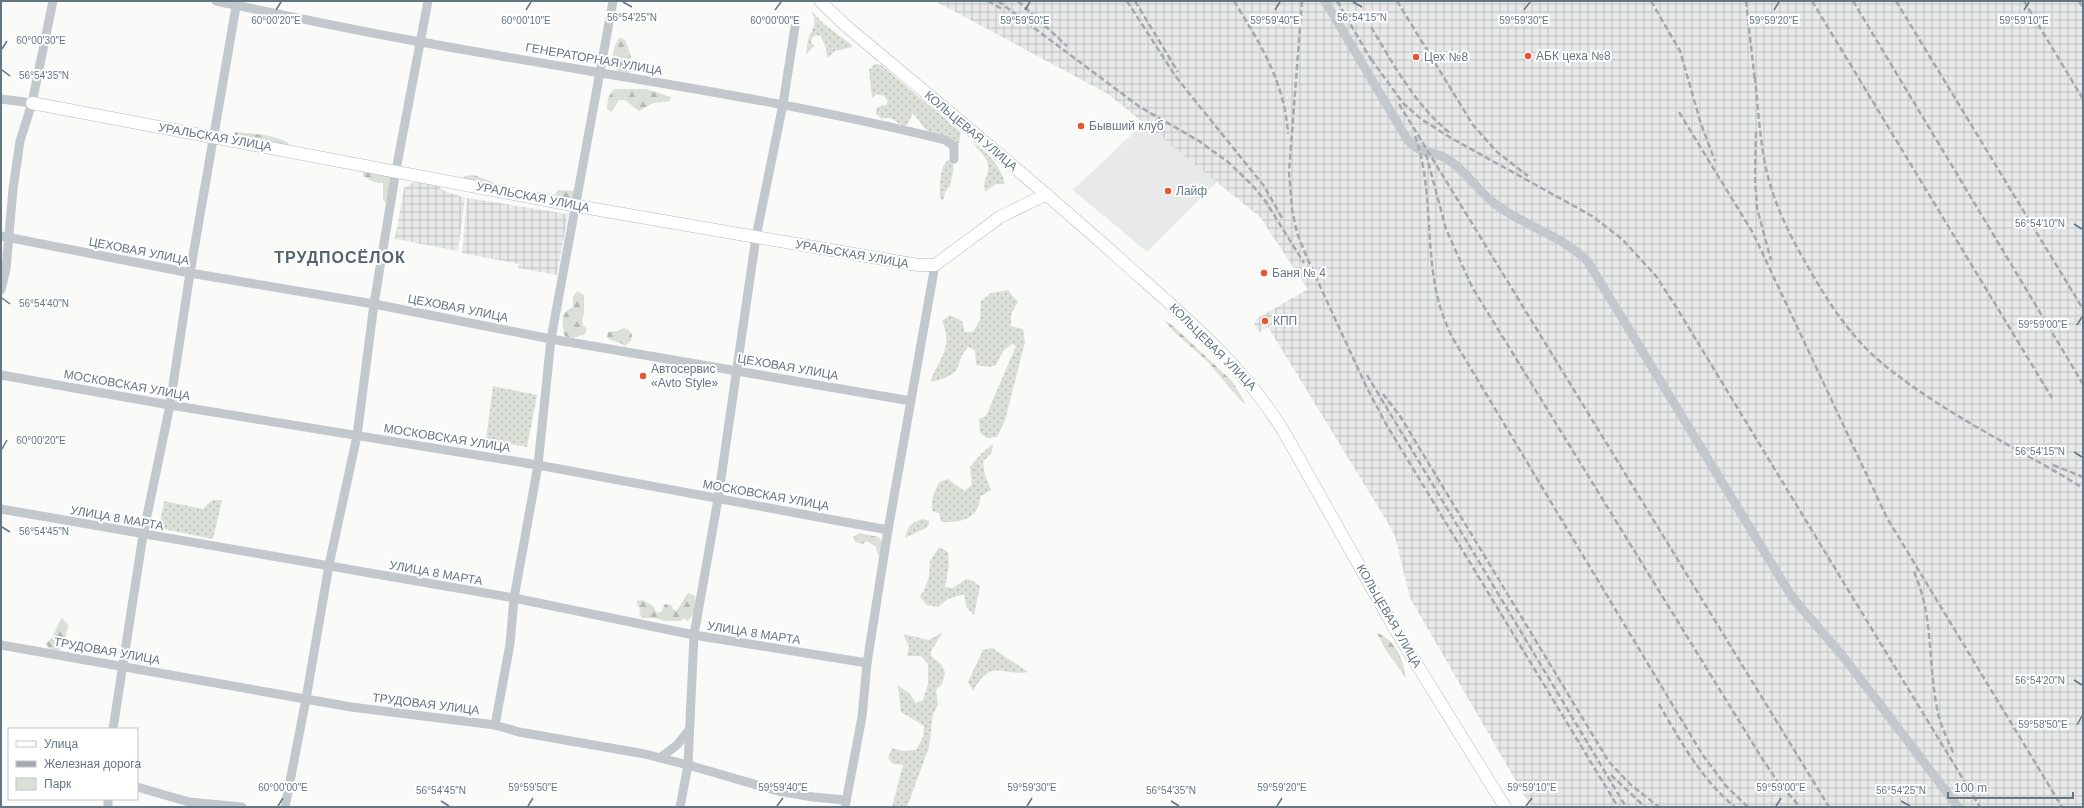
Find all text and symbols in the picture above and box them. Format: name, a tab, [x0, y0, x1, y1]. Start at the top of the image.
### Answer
text: 56°54'25"N	[607, 12, 657, 23]
text: 56°54'15"N	[1337, 12, 1387, 23]
text: 60°00'20"E	[251, 15, 301, 26]
text: 60°00'10"E	[501, 15, 551, 26]
text: 60°00'00"E	[750, 15, 800, 26]
text: 59°59'50"E	[1000, 15, 1050, 26]
text: 59°59'40"E	[1250, 15, 1300, 26]
text: 59°59'30"E	[1499, 15, 1549, 26]
text: 59°59'20"E	[1749, 15, 1799, 26]
text: 59°59'10"E	[1999, 15, 2049, 26]
text: 60°00'30"E	[16, 35, 66, 46]
street label: ГЕНЕРАТОРНАЯ УЛИЦА	[524, 40, 664, 78]
place label: АБК цеха №8	[1536, 49, 1611, 63]
place label: Цех №8	[1424, 50, 1468, 64]
marker: АБК цеха №8	[1523, 51, 1533, 61]
marker: Цех №8	[1411, 52, 1421, 62]
text: 56°54'35"N	[19, 70, 69, 81]
street label: КОЛЬЦЕВАЯ УЛИЦА	[922, 88, 1020, 174]
place label: Бывший клуб	[1089, 119, 1164, 133]
street label: УРАЛЬСКАЯ УЛИЦА	[157, 120, 273, 154]
marker: Бывший клуб	[1076, 121, 1086, 131]
street label: УРАЛЬСКАЯ УЛИЦА	[475, 179, 591, 215]
place label: Лайф	[1176, 184, 1207, 198]
marker: Лайф	[1163, 186, 1173, 196]
text: 56°54'10"N	[2015, 218, 2065, 229]
street label: ЦЕХОВАЯ УЛИЦА	[88, 234, 190, 268]
street label: УРАЛЬСКАЯ УЛИЦА	[794, 237, 910, 271]
district label: ТРУДПОСЁЛОК	[274, 249, 406, 266]
place label: Баня № 4	[1272, 266, 1326, 280]
marker: Баня № 4	[1259, 268, 1269, 278]
street label: ЦЕХОВАЯ УЛИЦА	[407, 291, 509, 325]
text: 56°54'40"N	[19, 298, 69, 309]
street label: КОЛЬЦЕВАЯ УЛИЦА	[1167, 301, 1259, 393]
place label: КПП	[1273, 314, 1297, 328]
marker: КПП	[1260, 316, 1270, 326]
text: 59°59'00"E	[2018, 319, 2068, 330]
street label: ЦЕХОВАЯ УЛИЦА	[737, 351, 839, 383]
place label: Автосервис «Avto Style»	[651, 362, 718, 390]
street label: МОСКОВСКАЯ УЛИЦА	[63, 367, 191, 403]
marker: Автосервис «Avto Style»	[638, 371, 648, 381]
street label: МОСКОВСКАЯ УЛИЦА	[383, 421, 511, 455]
text: 60°00'20"E	[16, 435, 66, 446]
text: 56°54'15"N	[2015, 446, 2065, 457]
street label: МОСКОВСКАЯ УЛИЦА	[702, 477, 830, 513]
street label: УЛИЦА 8 МАРТА	[69, 503, 165, 533]
text: 56°54'45"N	[19, 526, 69, 537]
street label: УЛИЦА 8 МАРТА	[388, 558, 484, 588]
street label: КОЛЬЦЕВАЯ УЛИЦА	[1354, 562, 1424, 670]
street label: УЛИЦА 8 МАРТА	[706, 619, 802, 647]
street label: ТРУДОВАЯ УЛИЦА	[53, 635, 161, 667]
text: 56°54'20"N	[2015, 675, 2065, 686]
street label: ТРУДОВАЯ УЛИЦА	[372, 690, 480, 718]
text: 59°58'50"E	[2018, 719, 2068, 730]
legend	[8, 728, 138, 800]
text: Улица	[44, 737, 78, 751]
text: Железная дорога	[44, 757, 141, 771]
scale bar	[1948, 774, 2073, 800]
text: Парк	[44, 777, 72, 791]
text: 100 m	[1954, 781, 1987, 795]
text: 60°00'00"E	[258, 782, 308, 793]
text: 59°59'50"E	[508, 782, 558, 793]
text: 59°59'40"E	[758, 782, 808, 793]
text: 59°59'30"E	[1007, 782, 1057, 793]
text: 59°59'20"E	[1257, 782, 1307, 793]
text: 59°59'10"E	[1507, 782, 1557, 793]
text: 59°59'00"E	[1756, 782, 1806, 793]
text: 56°54'45"N	[416, 785, 466, 796]
text: 56°54'35"N	[1146, 785, 1196, 796]
text: 56°54'25"N	[1876, 785, 1926, 796]

